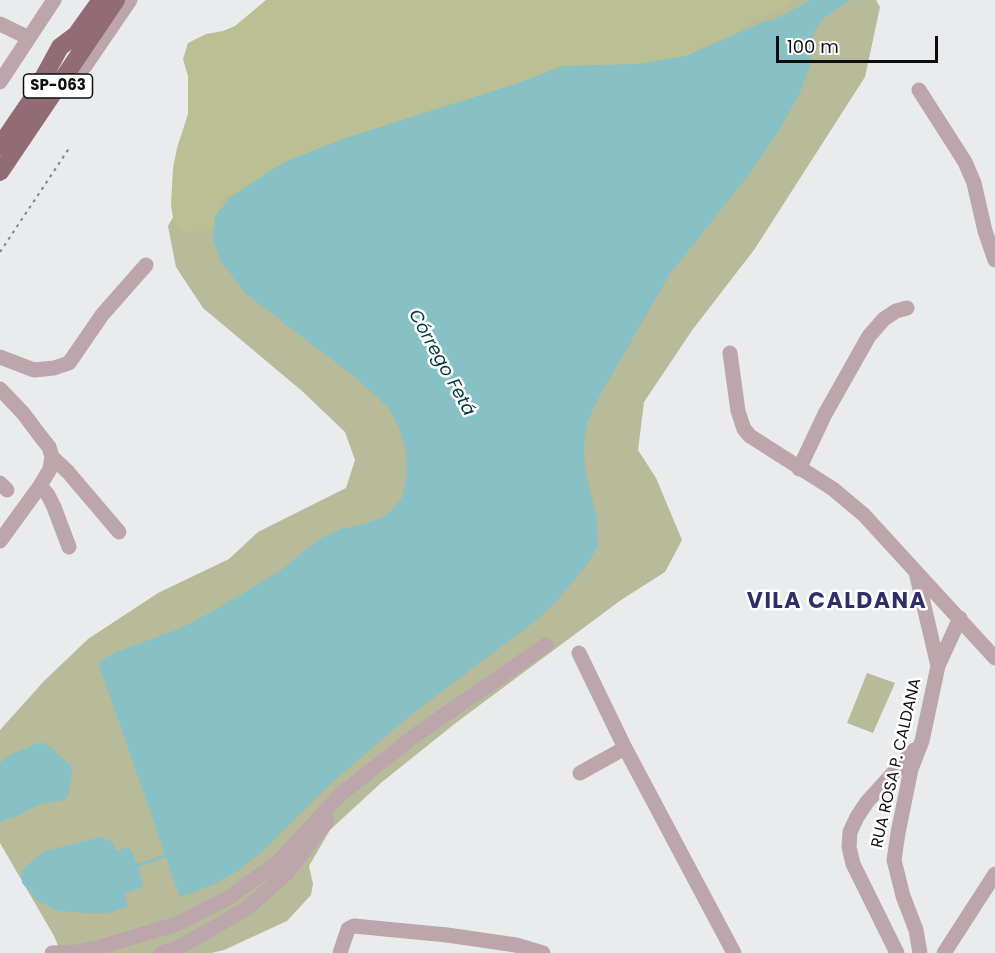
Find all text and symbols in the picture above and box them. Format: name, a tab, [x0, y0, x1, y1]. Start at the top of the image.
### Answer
scale bar	[779, 24, 941, 62]
text: 100 m	[787, 34, 839, 59]
road number: SP-063	[23, 74, 92, 98]
water label: Córrego Fetá	[403, 306, 479, 420]
district label: VILA CALDANA	[747, 589, 927, 615]
street label: RUA ROSA P. CALDANA	[868, 676, 926, 850]

